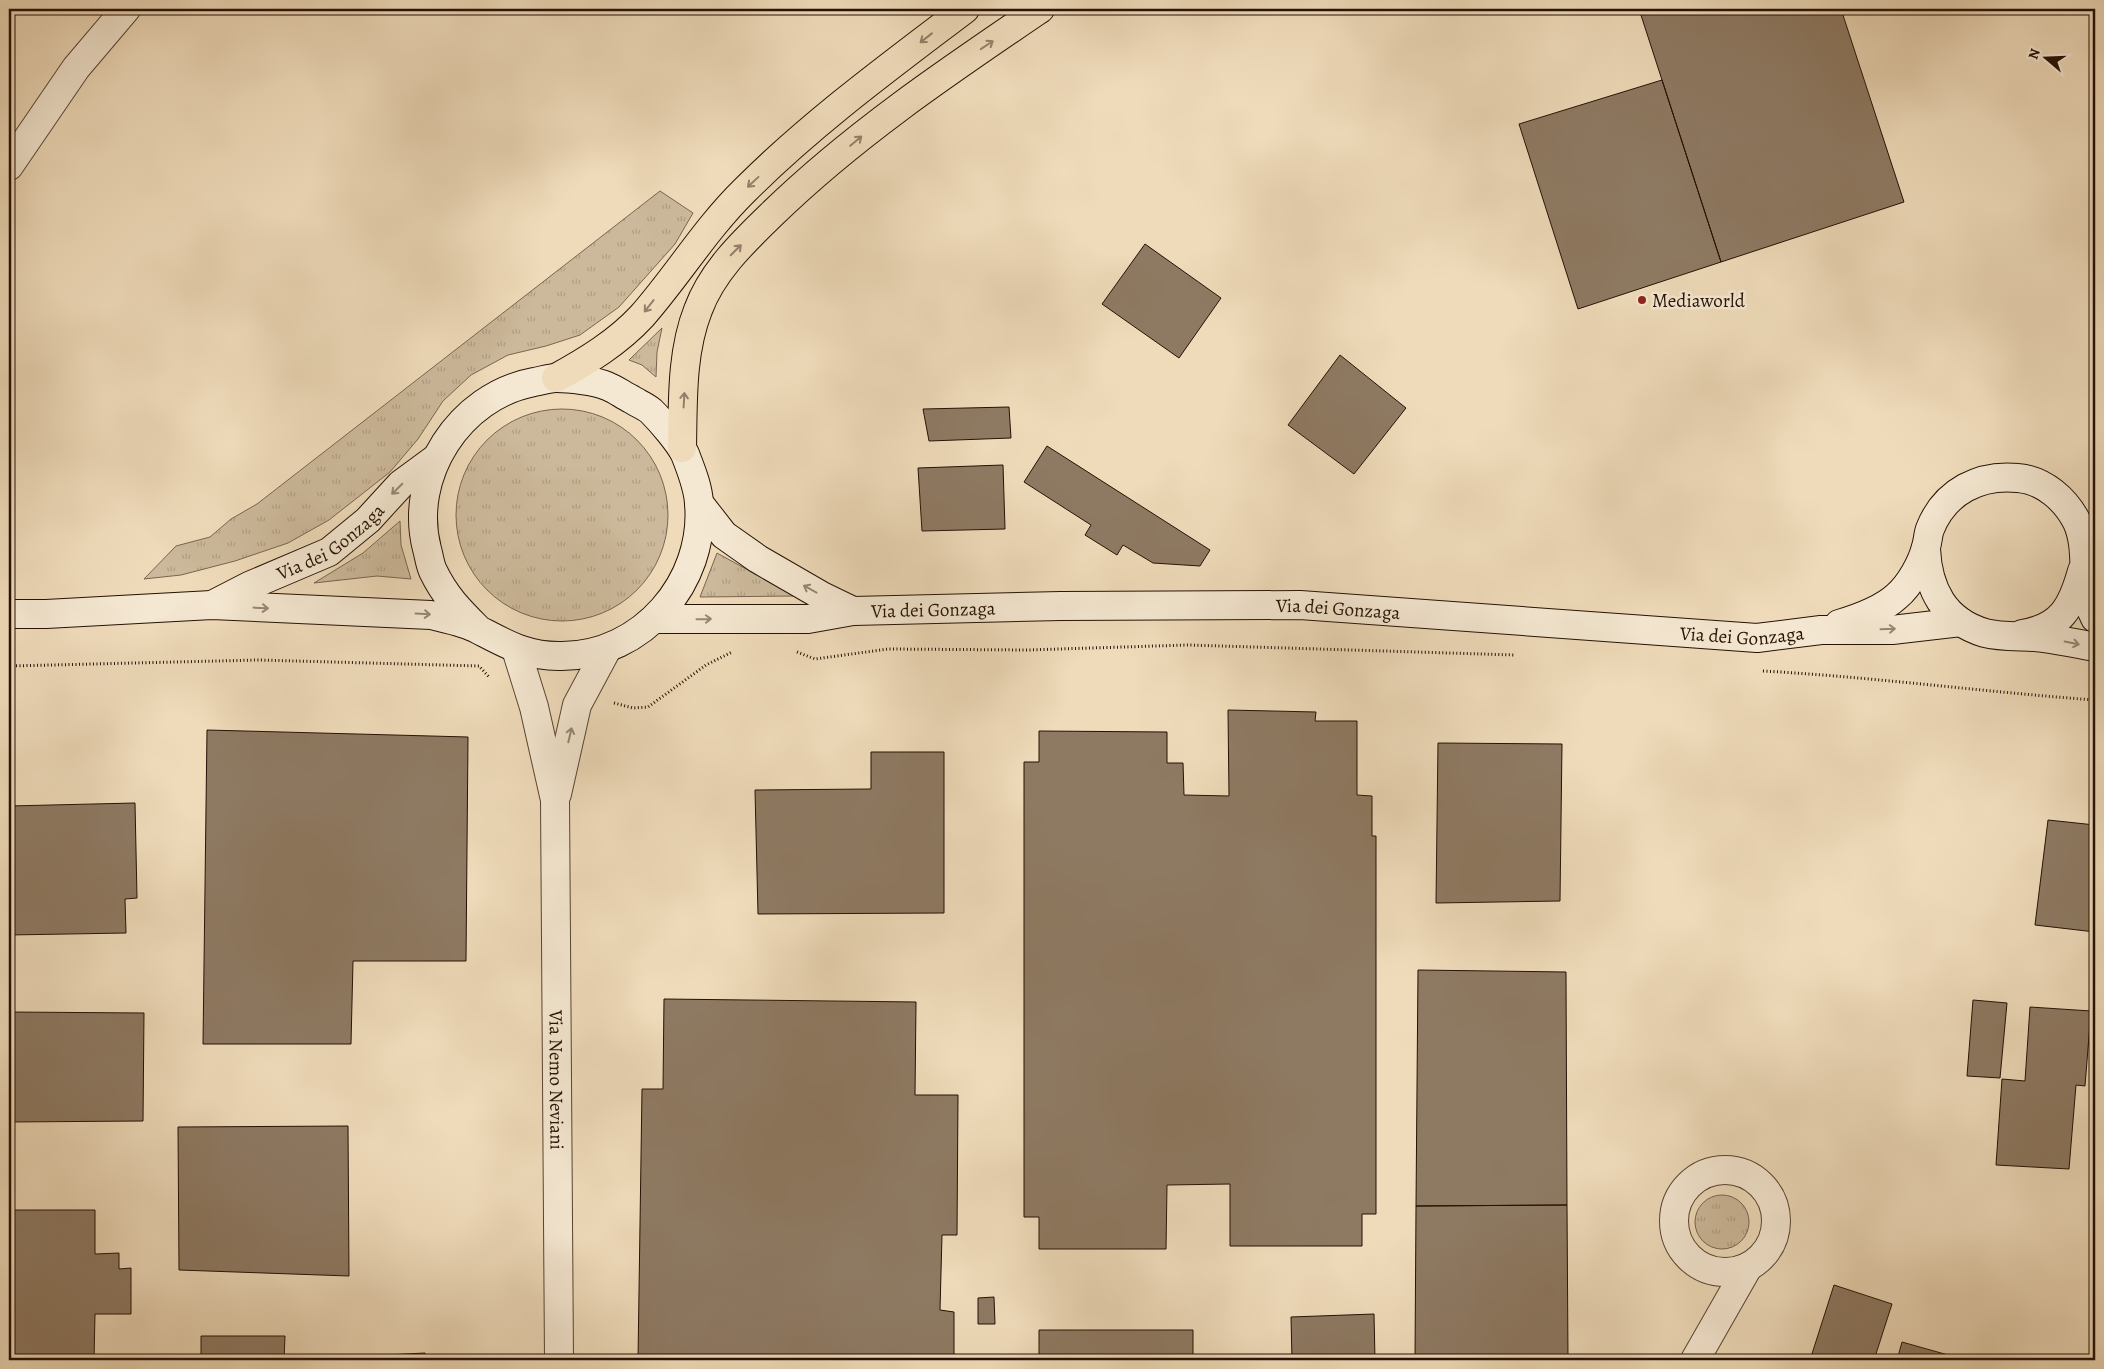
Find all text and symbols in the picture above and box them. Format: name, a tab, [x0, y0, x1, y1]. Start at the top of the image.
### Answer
north arrow	[2022, 32, 2072, 82]
one-way arrow	[920, 33, 933, 44]
one-way arrow	[980, 40, 994, 50]
text: N	[2024, 46, 2045, 62]
one-way arrow	[850, 135, 863, 147]
one-way arrow	[747, 176, 760, 188]
one-way arrow	[730, 244, 742, 256]
place label: Mediaworld	[1652, 288, 1746, 314]
marker: Mediaworld	[1636, 294, 1648, 306]
one-way arrow	[644, 300, 655, 313]
one-way arrow	[679, 392, 688, 408]
one-way arrow	[391, 483, 403, 495]
street label: Via dei Gonzaga	[272, 498, 391, 587]
one-way arrow	[802, 584, 817, 594]
street label: Via dei Gonzaga	[1275, 593, 1401, 626]
street label: Via dei Gonzaga	[870, 596, 996, 625]
one-way arrow	[252, 603, 268, 612]
one-way arrow	[415, 610, 431, 619]
one-way arrow	[696, 614, 712, 624]
street label: Via dei Gonzaga	[1678, 620, 1806, 652]
one-way arrow	[1879, 625, 1895, 634]
one-way arrow	[2063, 638, 2079, 648]
one-way arrow	[566, 728, 575, 744]
street label: Via Nemo Neviani	[542, 1009, 569, 1150]

